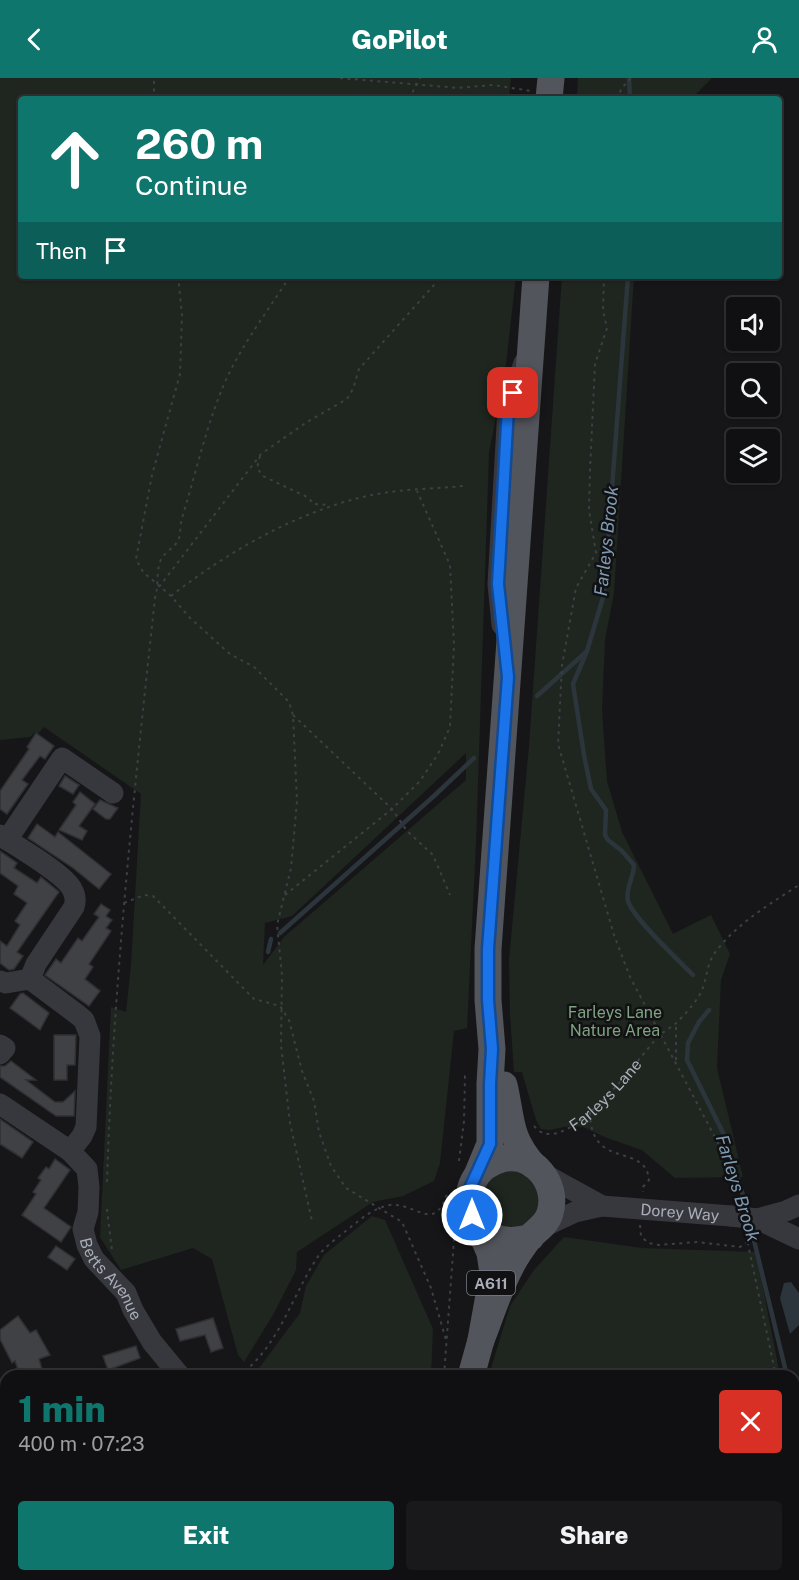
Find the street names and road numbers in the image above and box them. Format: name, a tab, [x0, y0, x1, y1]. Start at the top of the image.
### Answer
street label: Farleys Lane	[565, 1055, 645, 1135]
street label: Dorey Way	[640, 1200, 720, 1225]
street label: Betts Avenue	[76, 1235, 146, 1323]
road number: A611	[467, 1271, 515, 1295]

